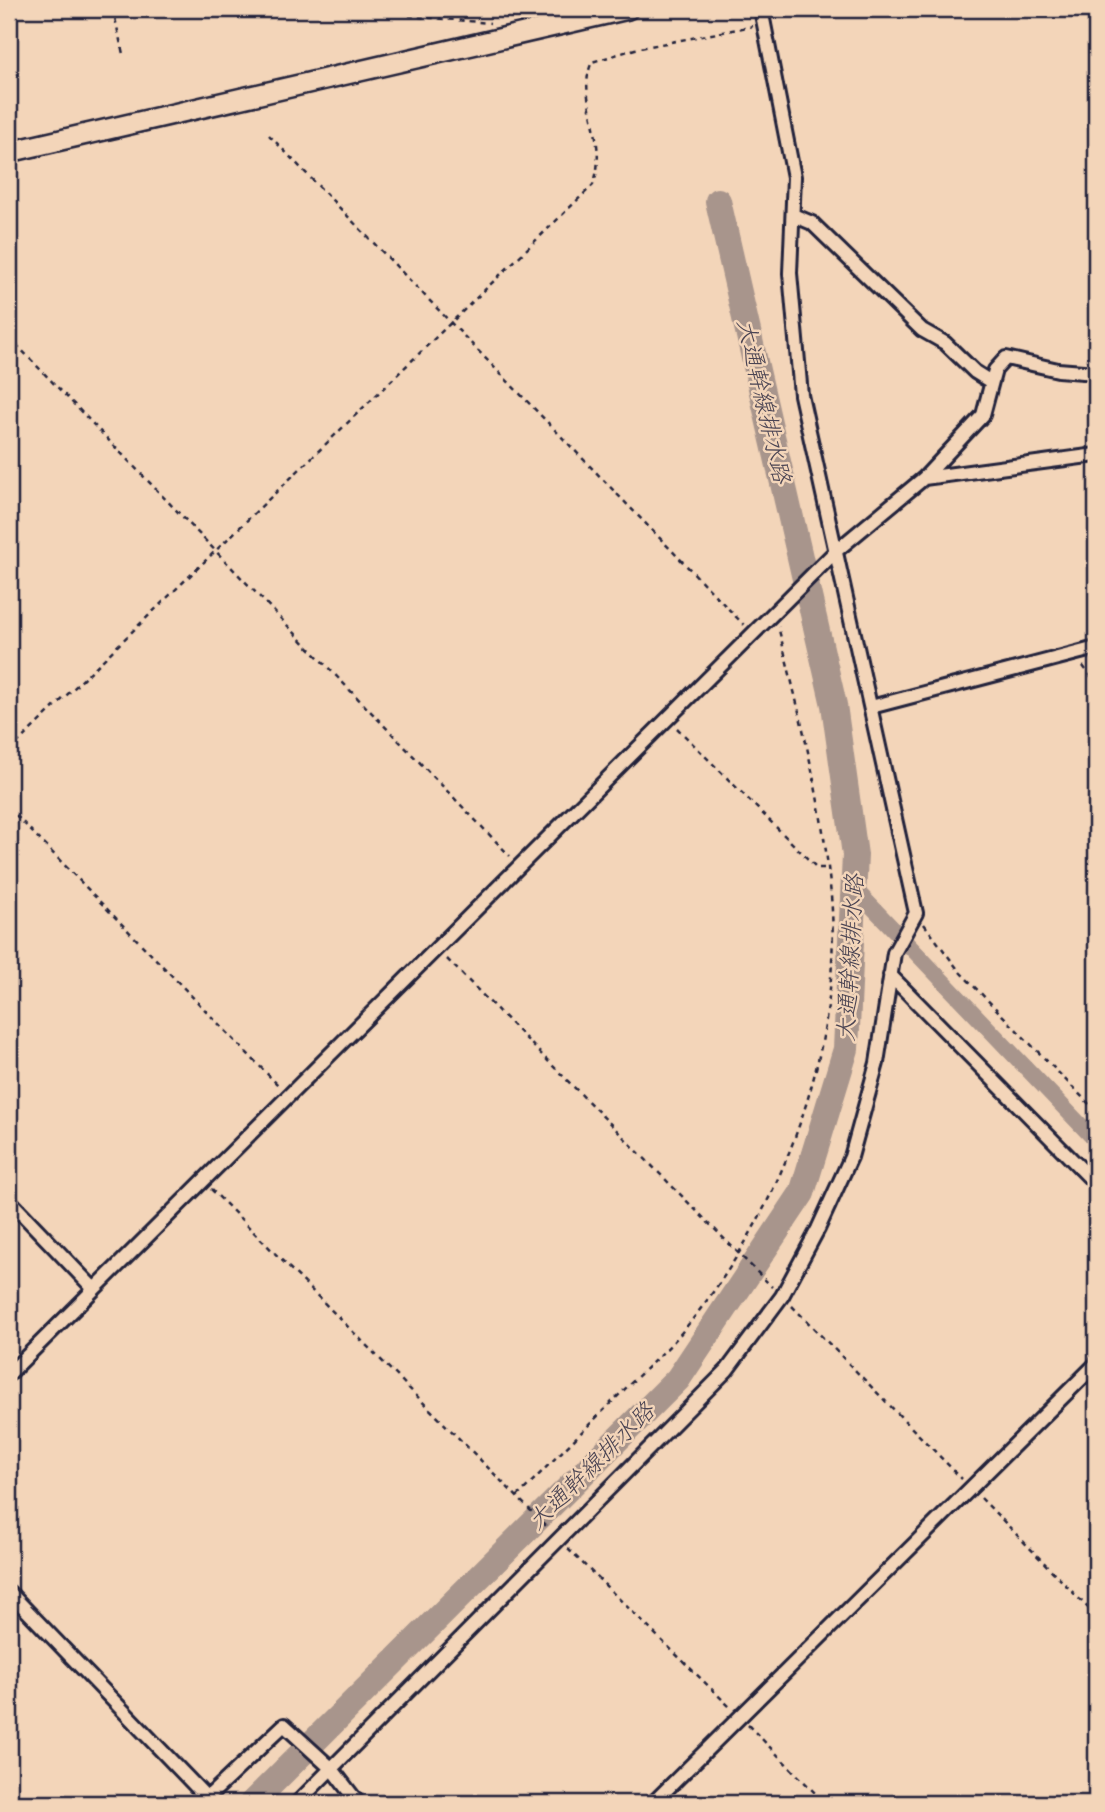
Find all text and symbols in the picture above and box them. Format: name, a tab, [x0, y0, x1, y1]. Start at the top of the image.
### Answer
water label: 大通幹線排水路	[725, 314, 804, 490]
water label: 大通幹線排水路	[825, 871, 875, 1043]
water label: 大通幹線排水路	[517, 1390, 667, 1540]

